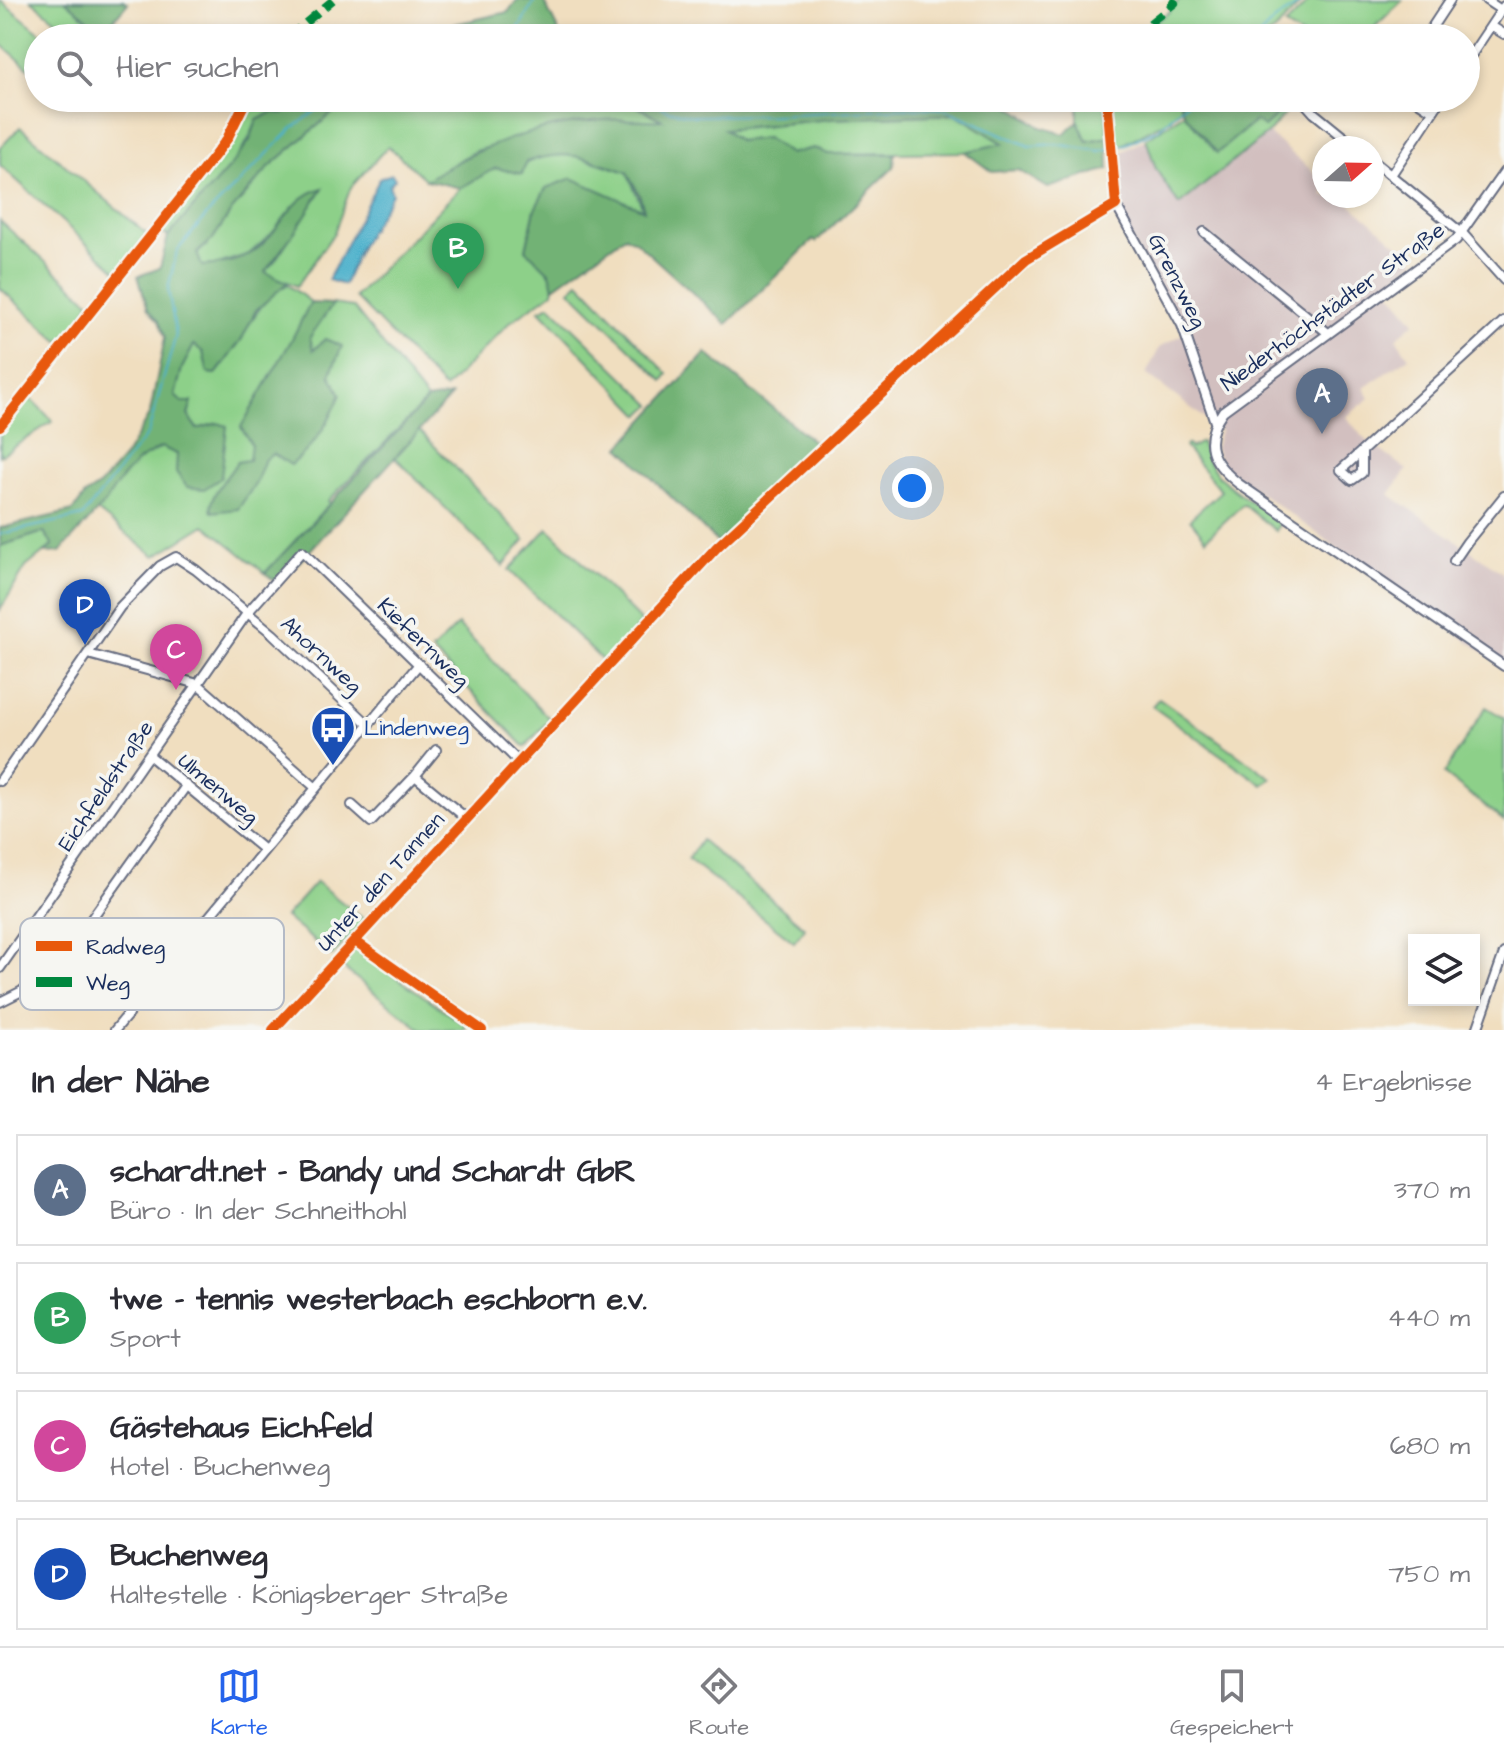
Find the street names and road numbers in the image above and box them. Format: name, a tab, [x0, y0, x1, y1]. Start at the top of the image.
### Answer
street label: Niederhöchstädter Straße	[1214, 215, 1452, 399]
street label: Grenzweg	[1139, 228, 1214, 334]
street label: Kiefernweg	[369, 591, 476, 696]
street label: Ahornweg	[273, 609, 369, 702]
street label: Eichfeldstraße	[51, 714, 161, 858]
street label: Ulmenweg	[170, 746, 265, 833]
street label: Unter den Tannen	[310, 806, 452, 958]

